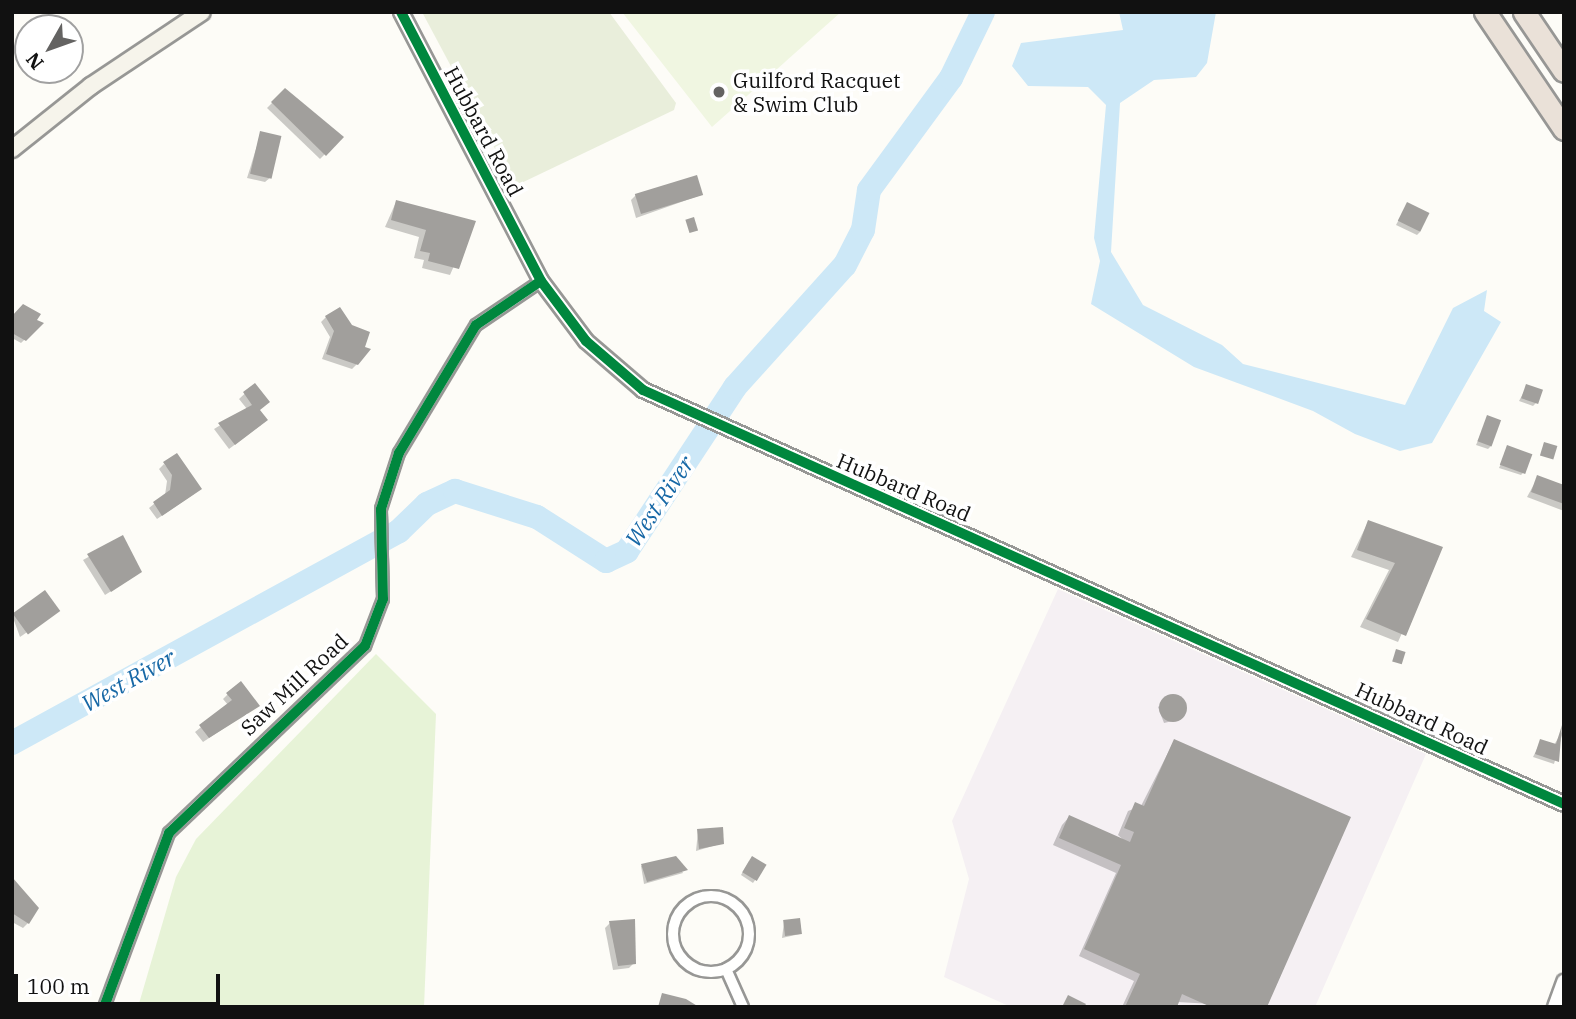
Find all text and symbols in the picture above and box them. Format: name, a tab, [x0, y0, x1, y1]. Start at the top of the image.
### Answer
north arrow	[14, 14, 84, 84]
text: N	[20, 48, 48, 75]
street label: Hubbard Road	[439, 62, 529, 200]
place label: Guilford Racquet & Swim Club	[733, 67, 900, 117]
marker: Guilford Racquet & Swim Club	[711, 84, 727, 100]
street label: Hubbard Road	[833, 447, 975, 527]
water label: West River	[619, 451, 699, 551]
street label: Saw Mill Road	[235, 628, 353, 740]
water label: West River	[76, 643, 180, 717]
street label: Hubbard Road	[1352, 676, 1492, 760]
scale bar	[18, 960, 224, 1004]
text: 100 m	[27, 972, 90, 1000]

